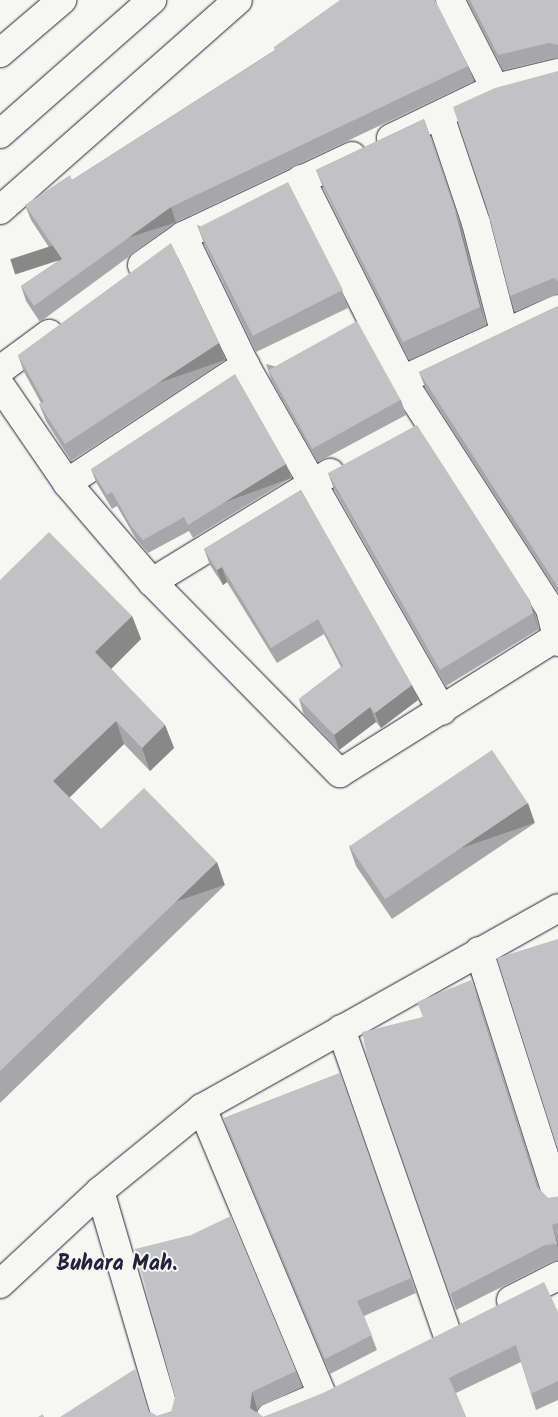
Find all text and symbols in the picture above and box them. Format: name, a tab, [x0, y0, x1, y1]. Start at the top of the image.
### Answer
district label: Buhara Mah.	[56, 1252, 178, 1278]

